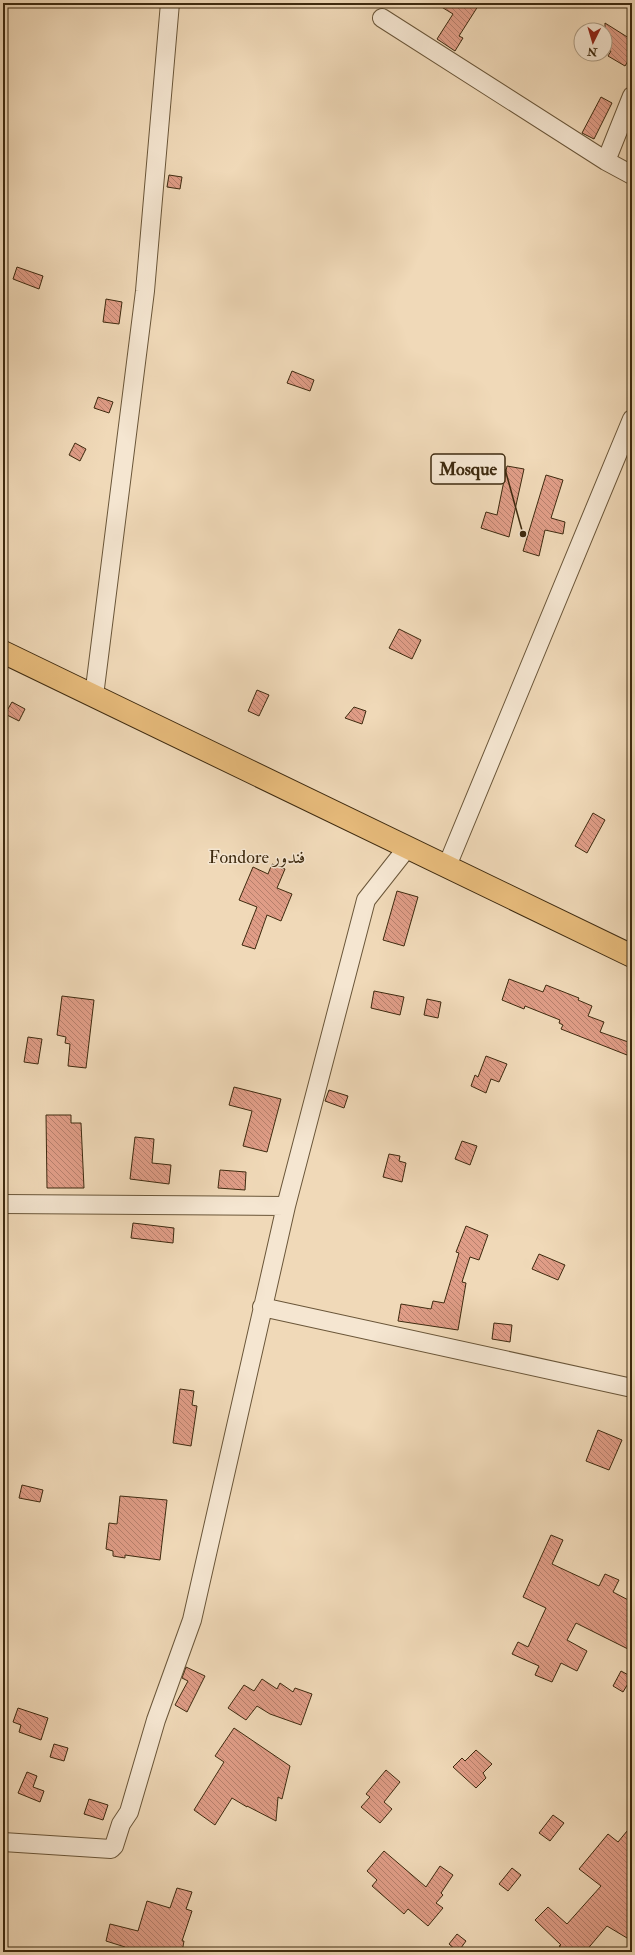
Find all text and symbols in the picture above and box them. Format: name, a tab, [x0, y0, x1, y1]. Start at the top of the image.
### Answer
north arrow	[573, 22, 613, 62]
text: N	[586, 44, 599, 58]
callout: Mosque	[431, 454, 505, 484]
text: Mosque	[438, 458, 498, 481]
district label: Fondore فندور	[209, 846, 305, 869]

